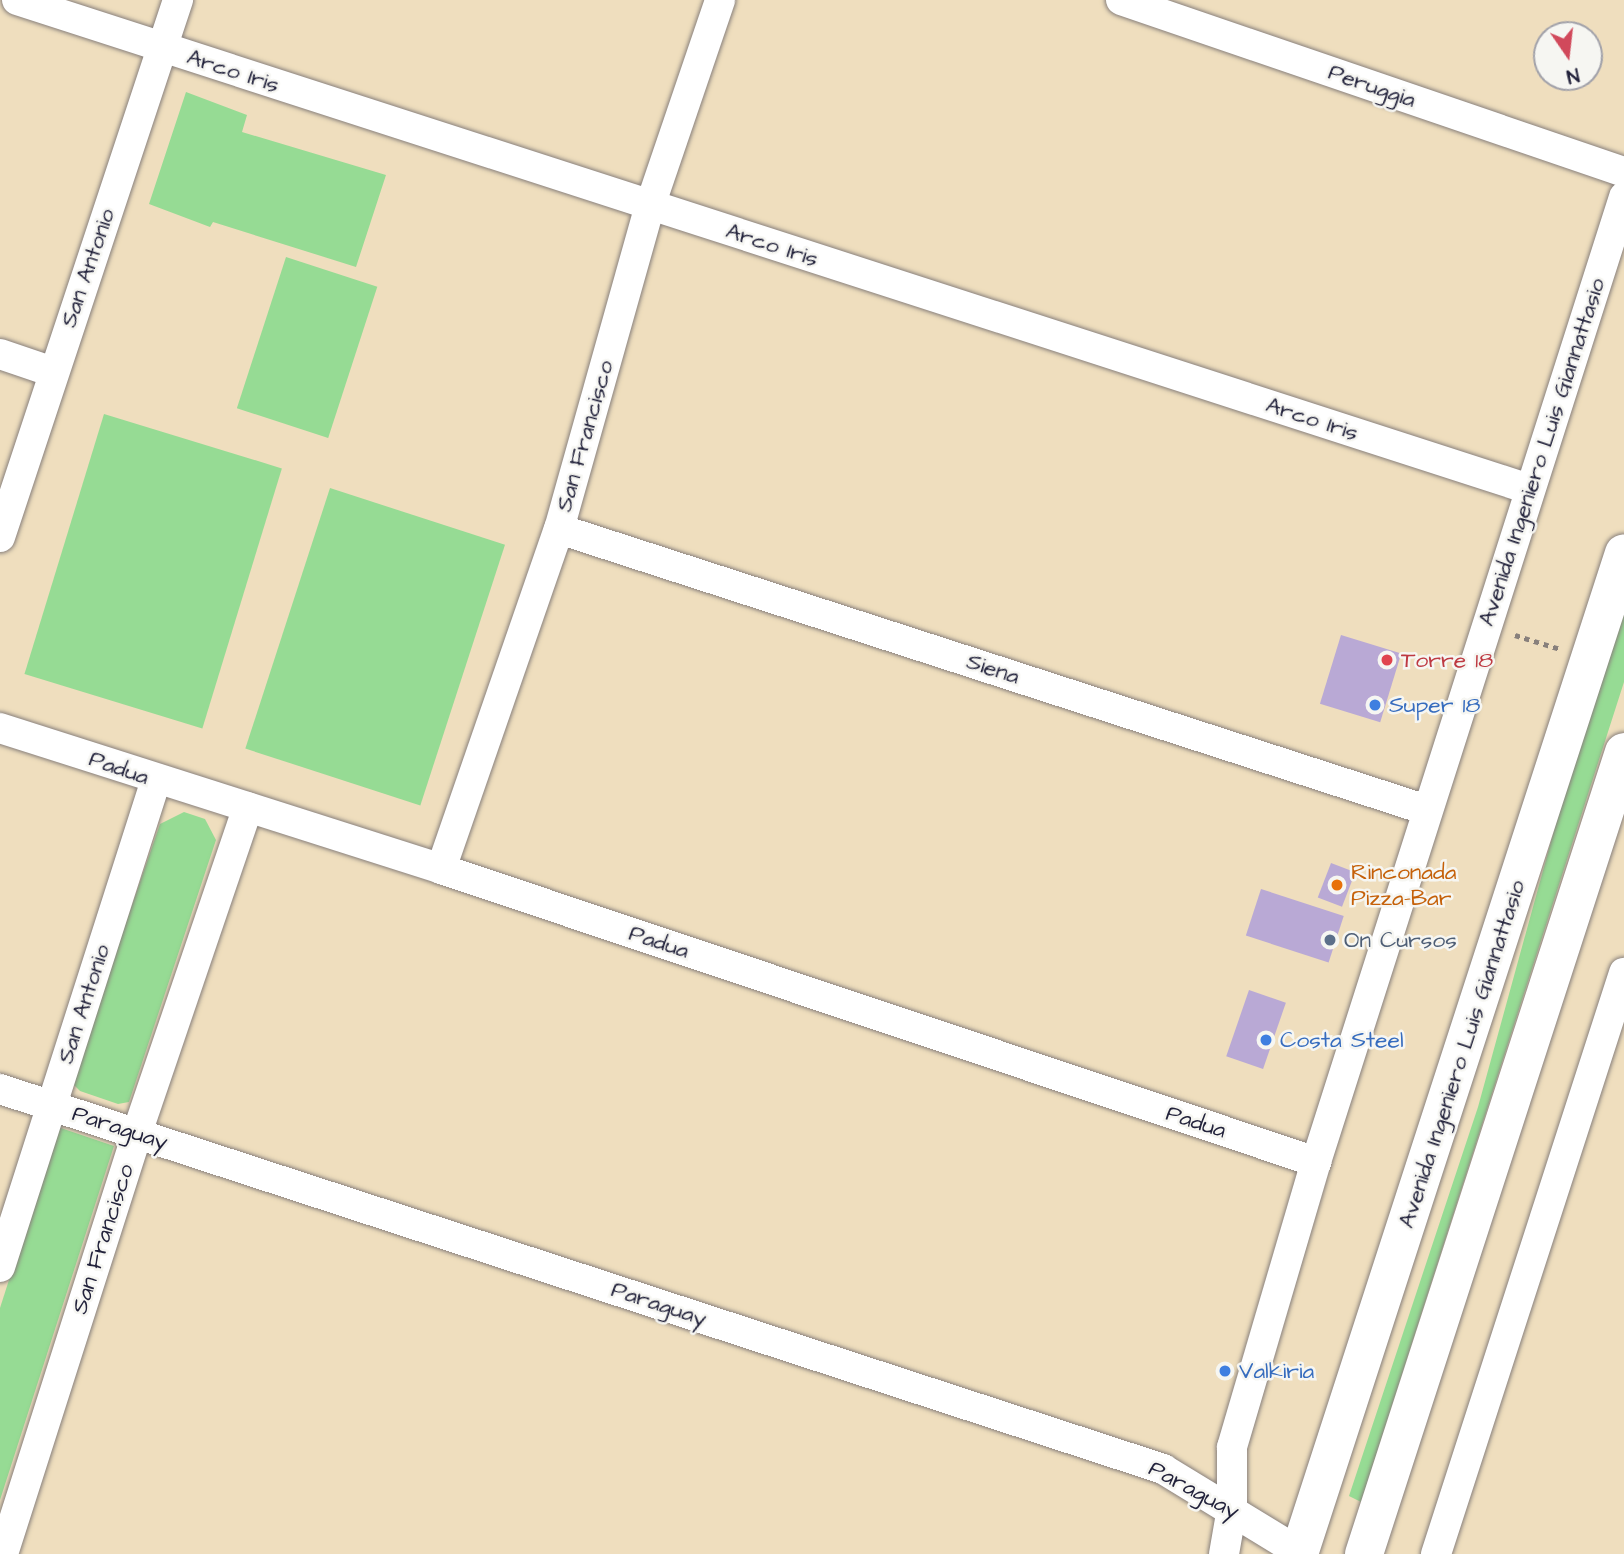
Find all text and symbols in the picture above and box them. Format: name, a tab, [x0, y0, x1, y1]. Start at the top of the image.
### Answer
north arrow	[1533, 21, 1603, 91]
street label: Arco Iris	[183, 43, 283, 99]
street label: Peruggia	[1325, 58, 1419, 114]
text: N	[1564, 60, 1582, 89]
street label: San Antonio	[55, 205, 121, 331]
street label: Arco Iris	[722, 217, 822, 273]
street label: Avenida Ingeniero Luis Giannattasio	[1473, 275, 1611, 629]
street label: San Francisco	[550, 357, 620, 515]
street label: Arco Iris	[1262, 391, 1362, 447]
place label: Torre 18	[1401, 646, 1493, 674]
street label: Siena	[963, 648, 1023, 690]
marker: Torre 18	[1379, 652, 1395, 668]
place label: Super 18	[1389, 691, 1480, 719]
marker: Super 18	[1367, 697, 1383, 713]
street label: Padua	[85, 745, 153, 791]
place label: Rinconada Pizza-Bar	[1351, 858, 1457, 912]
marker: Rinconada Pizza-Bar	[1329, 877, 1345, 893]
street label: Avenida Ingeniero Luis Giannattasio	[1393, 877, 1531, 1231]
street label: Padua	[625, 919, 693, 965]
place label: On Cursos	[1344, 926, 1457, 954]
marker: On Cursos	[1322, 932, 1338, 948]
street label: San Antonio	[52, 941, 116, 1067]
place label: Costa Steel	[1280, 1026, 1404, 1054]
marker: Costa Steel	[1258, 1032, 1274, 1048]
street label: Padua	[1162, 1099, 1230, 1145]
street label: Paraguay	[69, 1100, 171, 1156]
street label: San Francisco	[66, 1161, 140, 1317]
street label: Paraguay	[608, 1276, 710, 1332]
place label: Valkiria	[1239, 1357, 1314, 1385]
marker: Valkiria	[1217, 1363, 1233, 1379]
street label: Paraguay	[1144, 1455, 1244, 1525]

